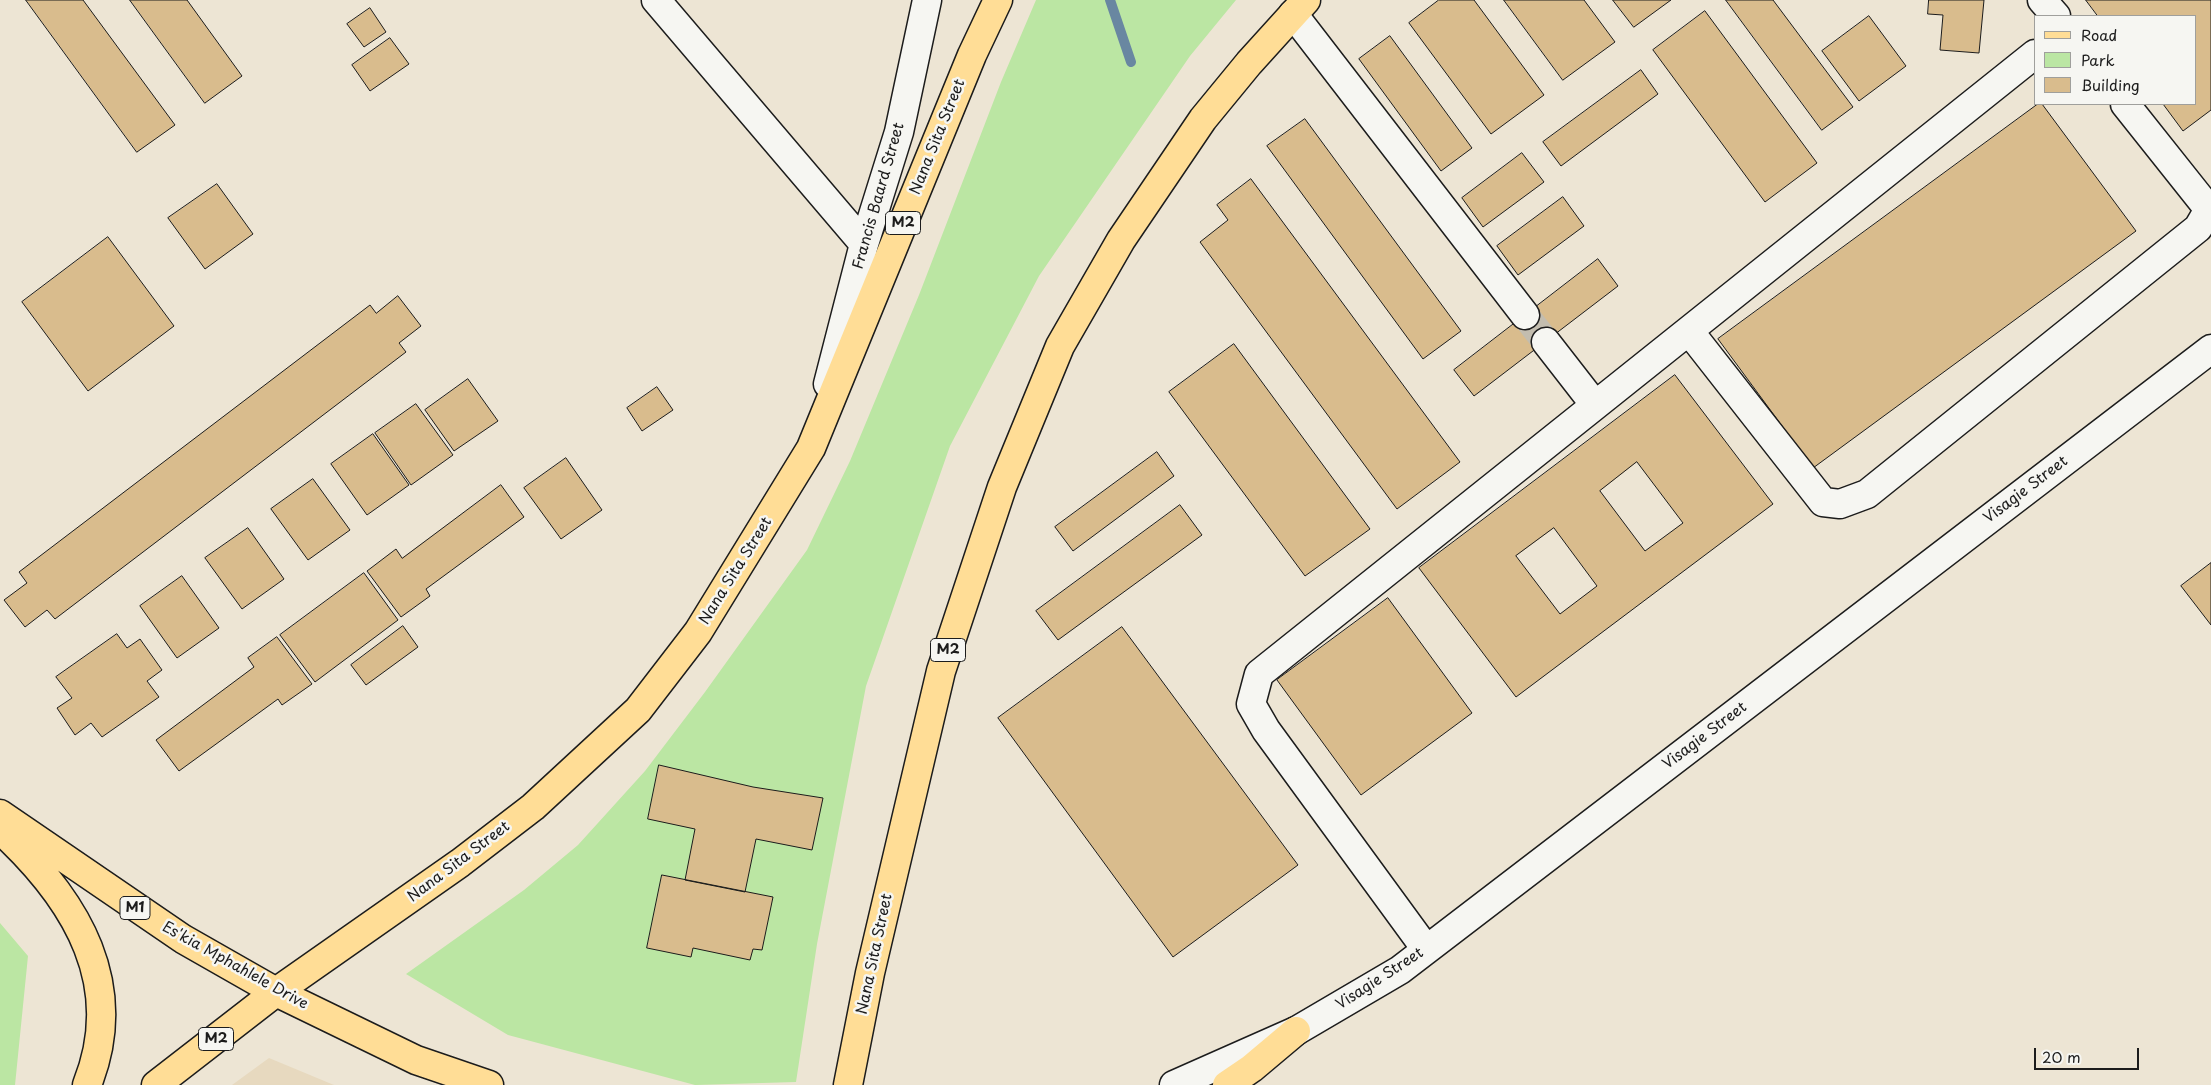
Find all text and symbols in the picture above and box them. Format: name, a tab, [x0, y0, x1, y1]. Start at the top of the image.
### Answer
legend	[2034, 15, 2196, 105]
text: Road	[2081, 23, 2117, 46]
text: Park	[2081, 48, 2115, 71]
text: Building	[2081, 73, 2140, 96]
street label: Nana Sita Street	[907, 77, 969, 197]
street label: Francis Baard Street	[849, 121, 909, 271]
road number: M2	[886, 212, 920, 234]
street label: Visagie Street	[1980, 453, 2072, 527]
street label: Nana Sita Street	[696, 514, 776, 628]
road number: M2	[930, 638, 966, 662]
street label: Visagie Street	[1659, 699, 1751, 773]
street label: Nana Sita Street	[404, 818, 514, 906]
street label: Nana Sita Street	[853, 892, 897, 1016]
road number: M1	[120, 896, 150, 920]
street label: Es'kia Mphahlele Drive	[159, 918, 311, 1014]
street label: Visagie Street	[1333, 944, 1427, 1014]
road number: M2	[198, 1028, 234, 1050]
scale bar	[2036, 1038, 2141, 1070]
text: 20 m	[2042, 1045, 2081, 1068]

